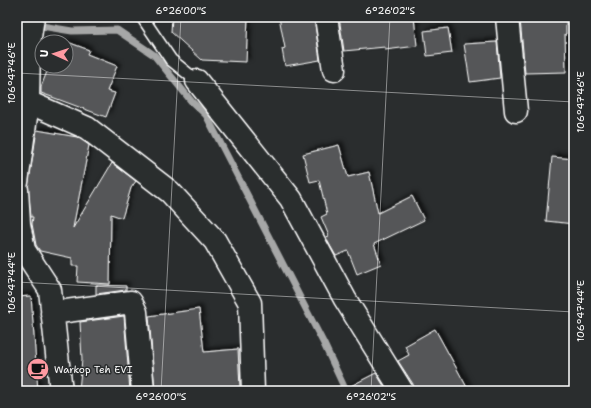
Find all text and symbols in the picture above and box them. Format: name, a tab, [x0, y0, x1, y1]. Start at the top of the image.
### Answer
text: 6°26'00"S	[156, 4, 207, 17]
text: 6°26'02"S	[365, 4, 415, 17]
north arrow	[34, 34, 74, 74]
text: 106°47'46"E	[5, 42, 18, 104]
text: U	[37, 49, 52, 58]
text: 106°47'46"E	[574, 71, 587, 133]
text: 106°47'44"E	[5, 252, 18, 314]
text: 106°47'44"E	[574, 280, 587, 342]
cafe icon: Warkop Teh EVI	[25, 356, 51, 382]
place label: Warkop Teh EVI	[54, 363, 133, 376]
text: 6°26'00"S	[136, 390, 187, 403]
text: 6°26'02"S	[346, 390, 396, 403]

